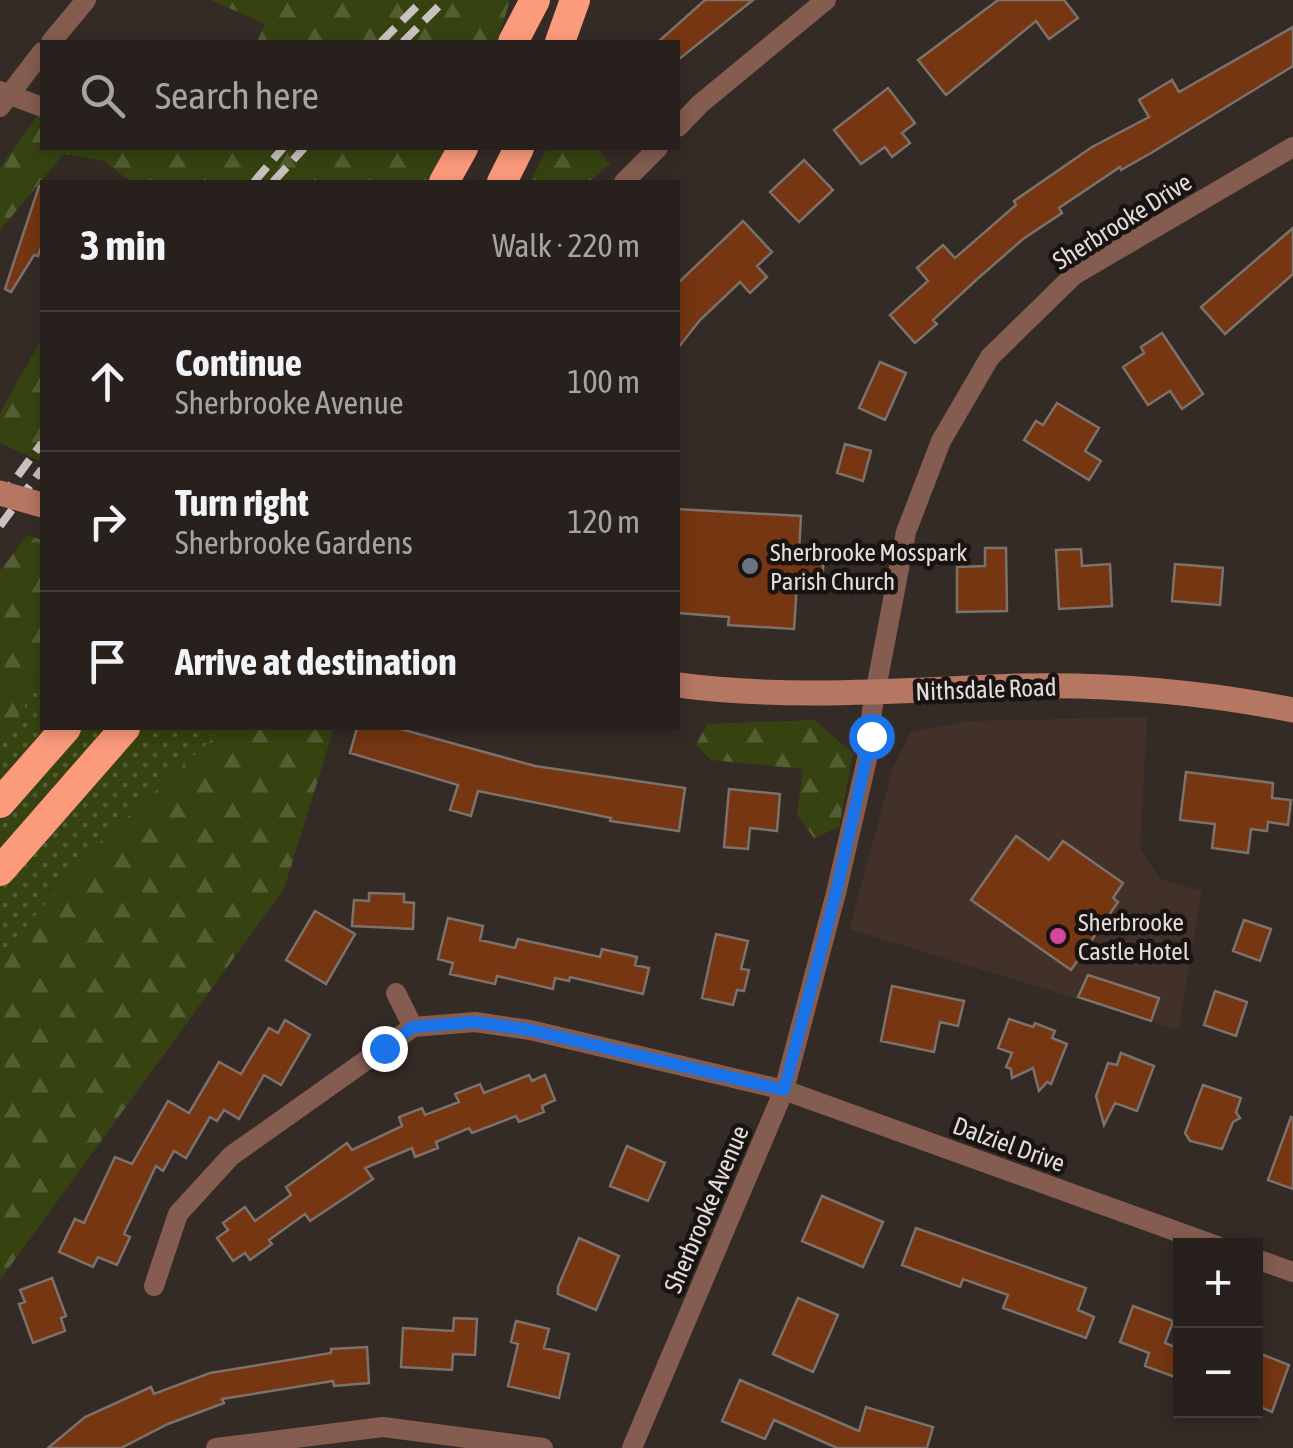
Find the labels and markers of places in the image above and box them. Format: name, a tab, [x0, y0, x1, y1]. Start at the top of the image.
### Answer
place label: Sherbrooke Mosspark Parish Church	[770, 538, 967, 595]
marker: Sherbrooke Mosspark Parish Church	[739, 555, 761, 577]
place label: Sherbrooke Castle Hotel	[1078, 908, 1190, 965]
marker: Sherbrooke Castle Hotel	[1047, 925, 1069, 947]

